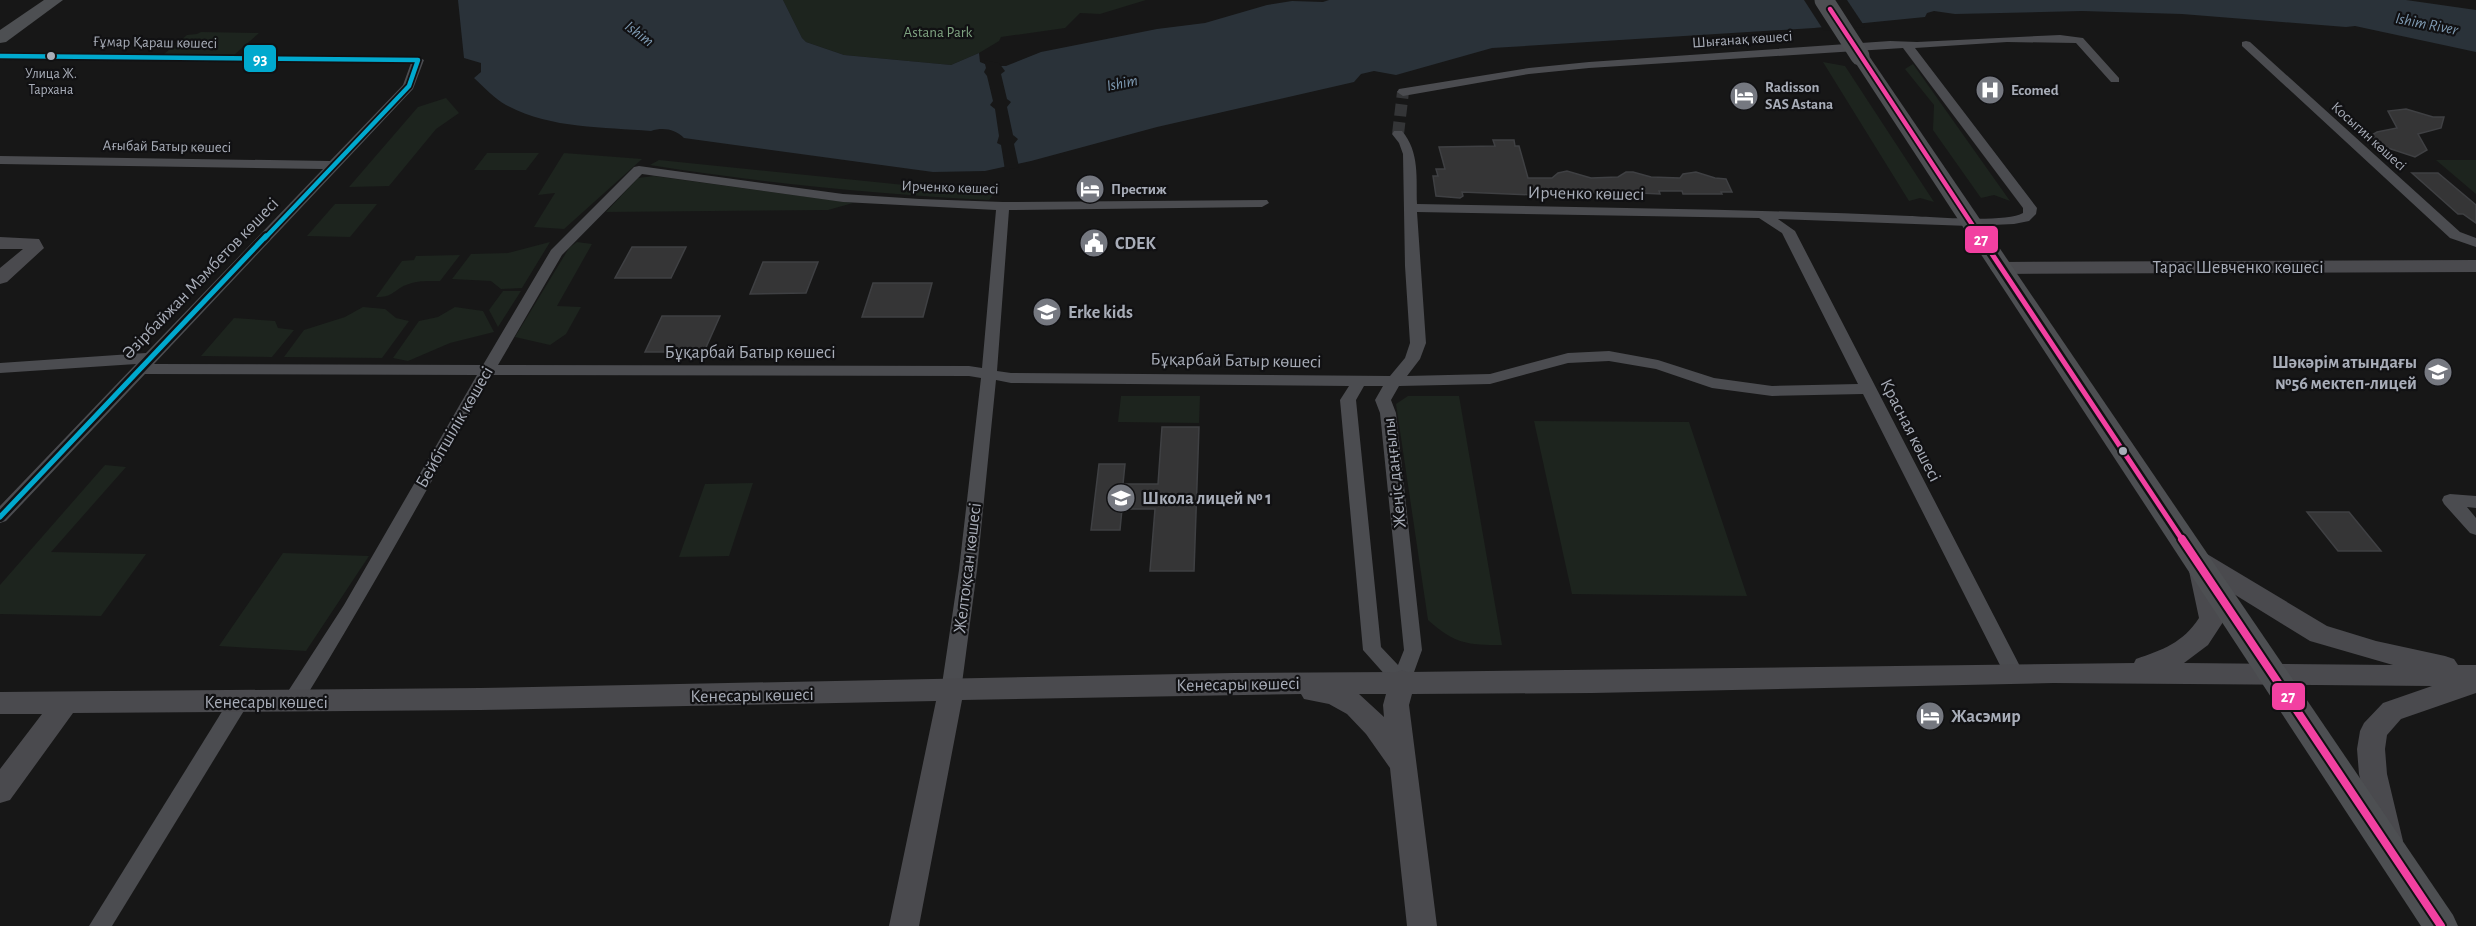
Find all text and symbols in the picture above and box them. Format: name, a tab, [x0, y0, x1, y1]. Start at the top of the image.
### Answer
water label: Ishim River	[2394, 10, 2460, 38]
water label: Ishim	[622, 18, 657, 50]
park label: Astana Park	[904, 25, 973, 40]
street label: Шығанақ көшесі	[1691, 29, 1793, 50]
street label: Ғұмар Қараш көшесі	[93, 34, 217, 51]
line badge: 93	[243, 44, 277, 73]
marker: Улица Ж. Тархана	[45, 50, 57, 62]
text: 93	[253, 51, 267, 67]
place label: Улица Ж. Тархана	[25, 67, 77, 97]
water label: Ishim	[1105, 72, 1139, 94]
hospital icon: Ecomed	[1974, 74, 2006, 106]
hotel icon: Radisson SAS Astana	[1728, 80, 1760, 112]
place label: Radisson SAS Astana	[1765, 80, 1833, 112]
place label: Ecomed	[2011, 83, 2059, 98]
street label: Косыгин көшесі	[2328, 99, 2409, 174]
street label: Ағыбай Батыр көшесі	[103, 138, 231, 155]
hotel icon: Престиж	[1074, 173, 1106, 205]
street label: Ирченко көшесі	[901, 178, 999, 197]
place label: Престиж	[1111, 182, 1167, 197]
street label: Ирченко көшесі	[1527, 184, 1645, 204]
street label: Әзірбайжан Мәмбетов көшесі	[118, 194, 282, 363]
line badge: 27	[1964, 225, 1999, 254]
public building icon: CDEK	[1078, 227, 1110, 259]
text: 27	[1974, 232, 1988, 248]
place label: CDEK	[1115, 235, 1156, 253]
street label: Тарас Шевченко көшесі	[2153, 259, 2324, 277]
school or university icon: Erke kids	[1031, 296, 1063, 328]
place label: Erke kids	[1068, 304, 1133, 322]
street label: Бұқарбай Батыр көшесі	[664, 343, 836, 362]
street label: Бұқарбай Батыр көшесі	[1150, 350, 1322, 371]
place label: Шәкәрім атындағы №56 мектеп-лицей	[2272, 354, 2417, 393]
school or university icon: Шәкәрім атындағы №56 мектеп-лицей	[2422, 356, 2454, 388]
street label: Бейбітшілік көшесі	[412, 363, 497, 491]
street label: Красная көшесі	[1876, 376, 1944, 485]
street label: Жеңіс даңғылы	[1380, 417, 1410, 529]
unlabelled marker	[2117, 445, 2129, 457]
school or university icon: Школа лицей № 1	[1105, 482, 1137, 514]
place label: Школа лицей № 1	[1142, 490, 1272, 508]
street label: Желтоқсан көшесі	[951, 502, 985, 634]
street label: Кенесары көшесі	[1176, 675, 1300, 695]
line badge: 27	[2271, 682, 2306, 711]
street label: Кенесары көшесі	[690, 686, 814, 706]
text: 27	[2281, 689, 2295, 705]
street label: Кенесары көшесі	[204, 694, 328, 712]
hotel icon: Жасэмир	[1914, 700, 1946, 732]
place label: Жасэмир	[1951, 708, 2021, 726]

